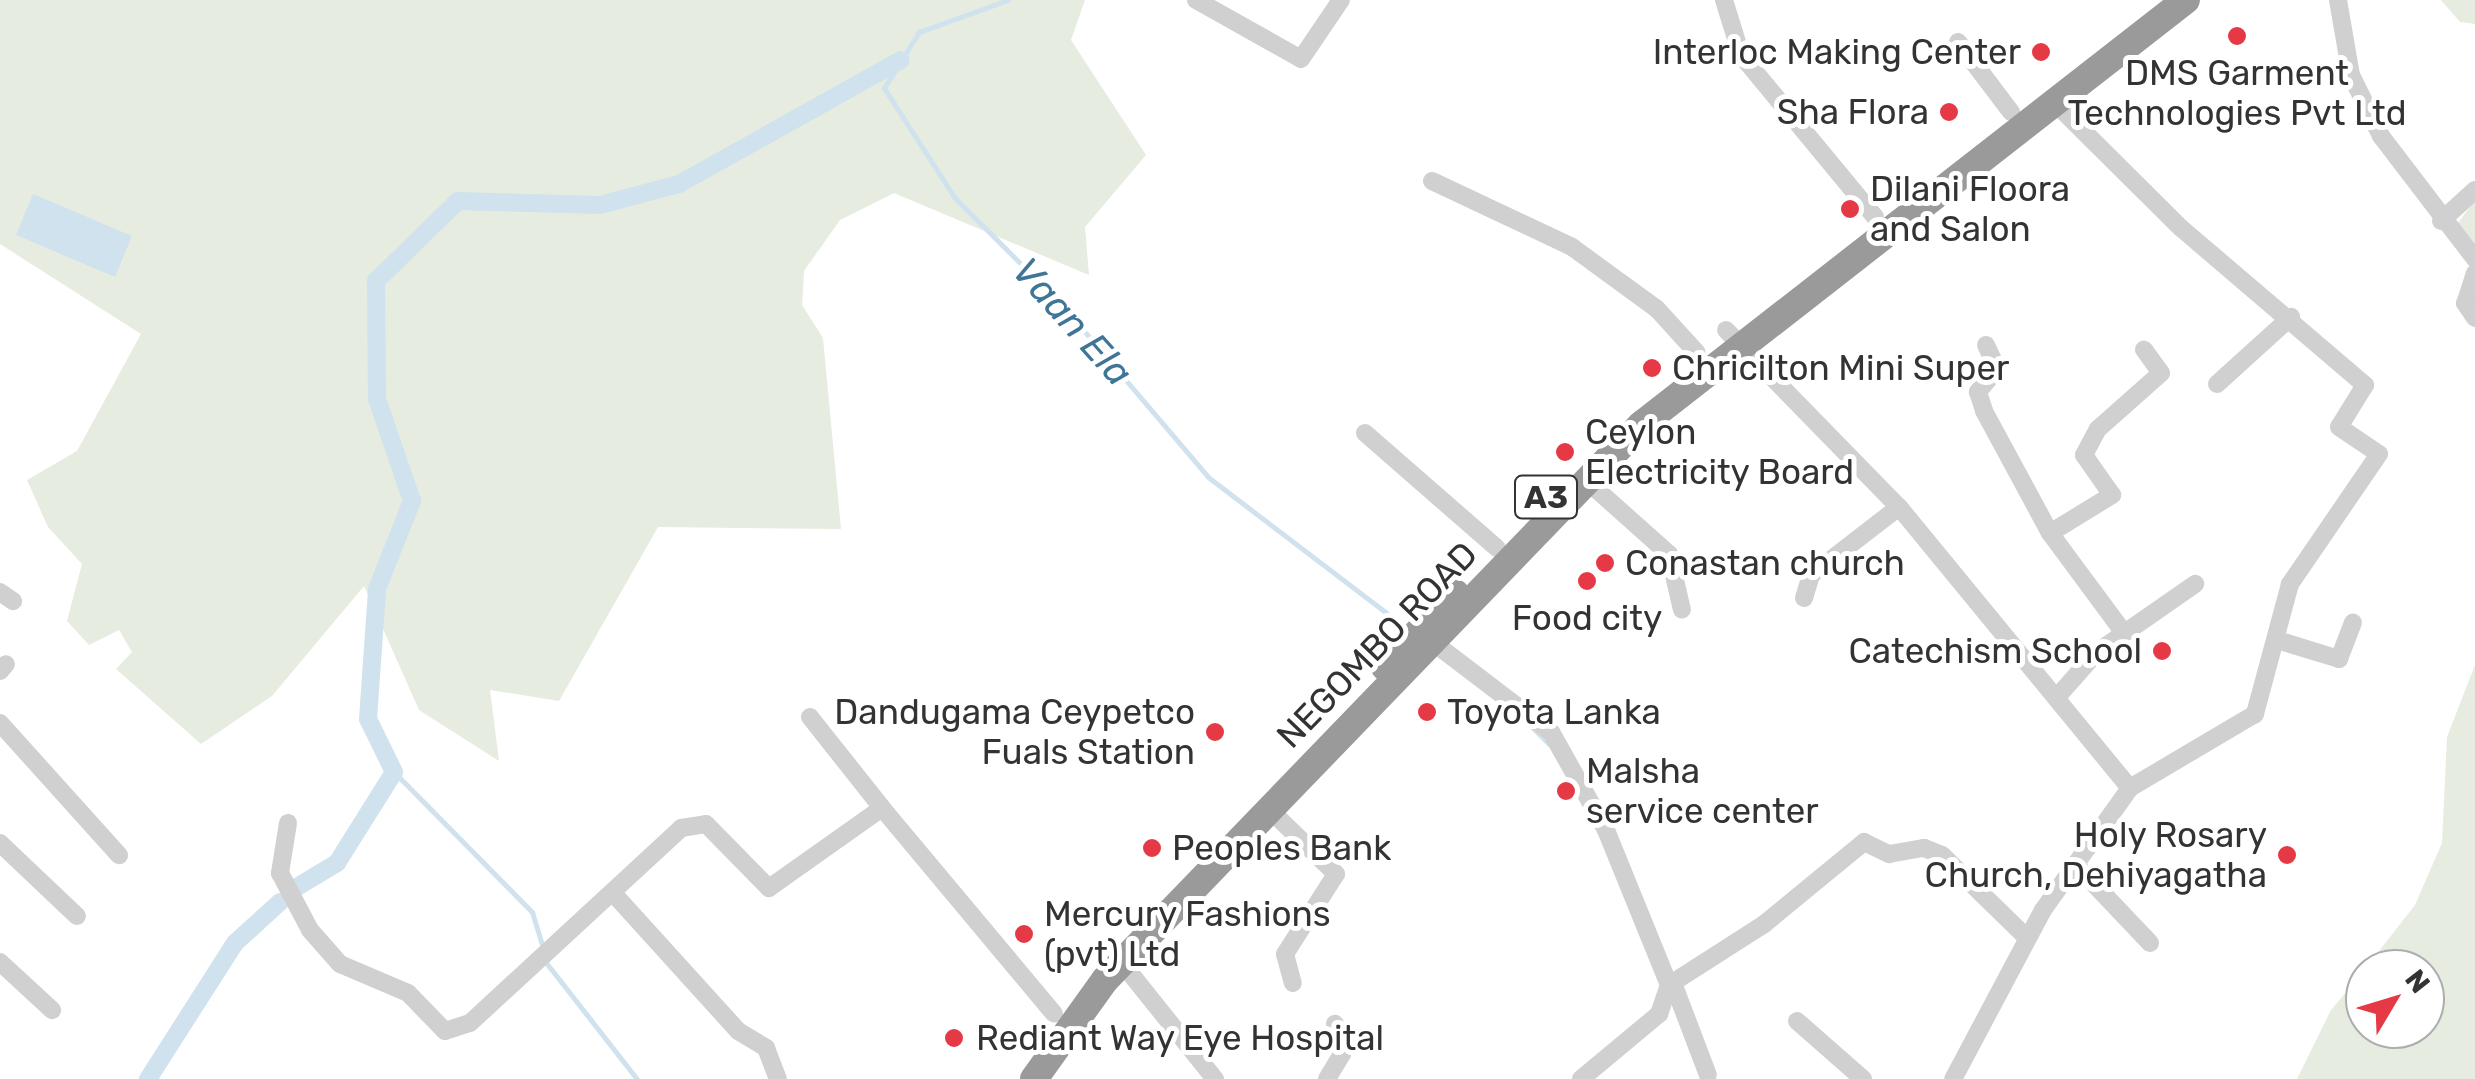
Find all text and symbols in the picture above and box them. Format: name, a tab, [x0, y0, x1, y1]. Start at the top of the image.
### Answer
marker: DMS Garment Technologies Pvt Ltd	[2226, 25, 2248, 47]
place label: Interloc Making Center	[1653, 31, 2021, 73]
marker: Interloc Making Center	[2030, 41, 2052, 63]
place label: DMS Garment Technologies Pvt Ltd	[2067, 52, 2407, 134]
place label: Sha Flora	[1777, 91, 1929, 133]
marker: Sha Flora	[1938, 101, 1960, 123]
place label: Dilani Floora and Salon	[1870, 168, 2070, 250]
marker: Dilani Floora and Salon	[1839, 198, 1861, 220]
water label: Vaan Ela	[1003, 249, 1141, 395]
place label: Chricilton Mini Super	[1672, 347, 2009, 389]
marker: Chricilton Mini Super	[1641, 357, 1663, 379]
place label: Ceylon Electricity Board	[1585, 411, 1855, 493]
marker: Ceylon Electricity Board	[1554, 441, 1576, 463]
road number: A3	[1514, 470, 1578, 524]
street label: NEGOMBO ROAD	[1268, 533, 1486, 757]
place label: Conastan church	[1625, 542, 1905, 584]
marker: Conastan church	[1594, 552, 1616, 574]
marker: Food city	[1576, 570, 1598, 592]
place label: Food city	[1512, 597, 1662, 639]
place label: Catechism School	[1849, 630, 2142, 672]
marker: Catechism School	[2151, 640, 2173, 662]
place label: Dandugama Ceypetco Fuals Station	[834, 691, 1195, 773]
place label: Toyota Lanka	[1447, 691, 1661, 733]
marker: Toyota Lanka	[1416, 701, 1438, 723]
marker: Dandugama Ceypetco Fuals Station	[1204, 721, 1226, 743]
place label: Malsha service center	[1586, 750, 1819, 832]
marker: Malsha service center	[1555, 780, 1577, 802]
place label: Holy Rosary Church, Dehiyagatha	[1925, 814, 2267, 896]
place label: Peoples Bank	[1172, 827, 1391, 869]
marker: Peoples Bank	[1141, 837, 1163, 859]
marker: Holy Rosary Church, Dehiyagatha	[2276, 844, 2298, 866]
place label: Mercury Fashions (pvt) Ltd	[1044, 893, 1331, 975]
marker: Mercury Fashions (pvt) Ltd	[1013, 923, 1035, 945]
north arrow	[2345, 949, 2445, 1049]
text: N	[2398, 963, 2437, 1000]
place label: Rediant Way Eye Hospital	[976, 1017, 1385, 1059]
marker: Rediant Way Eye Hospital	[941, 1025, 967, 1051]

